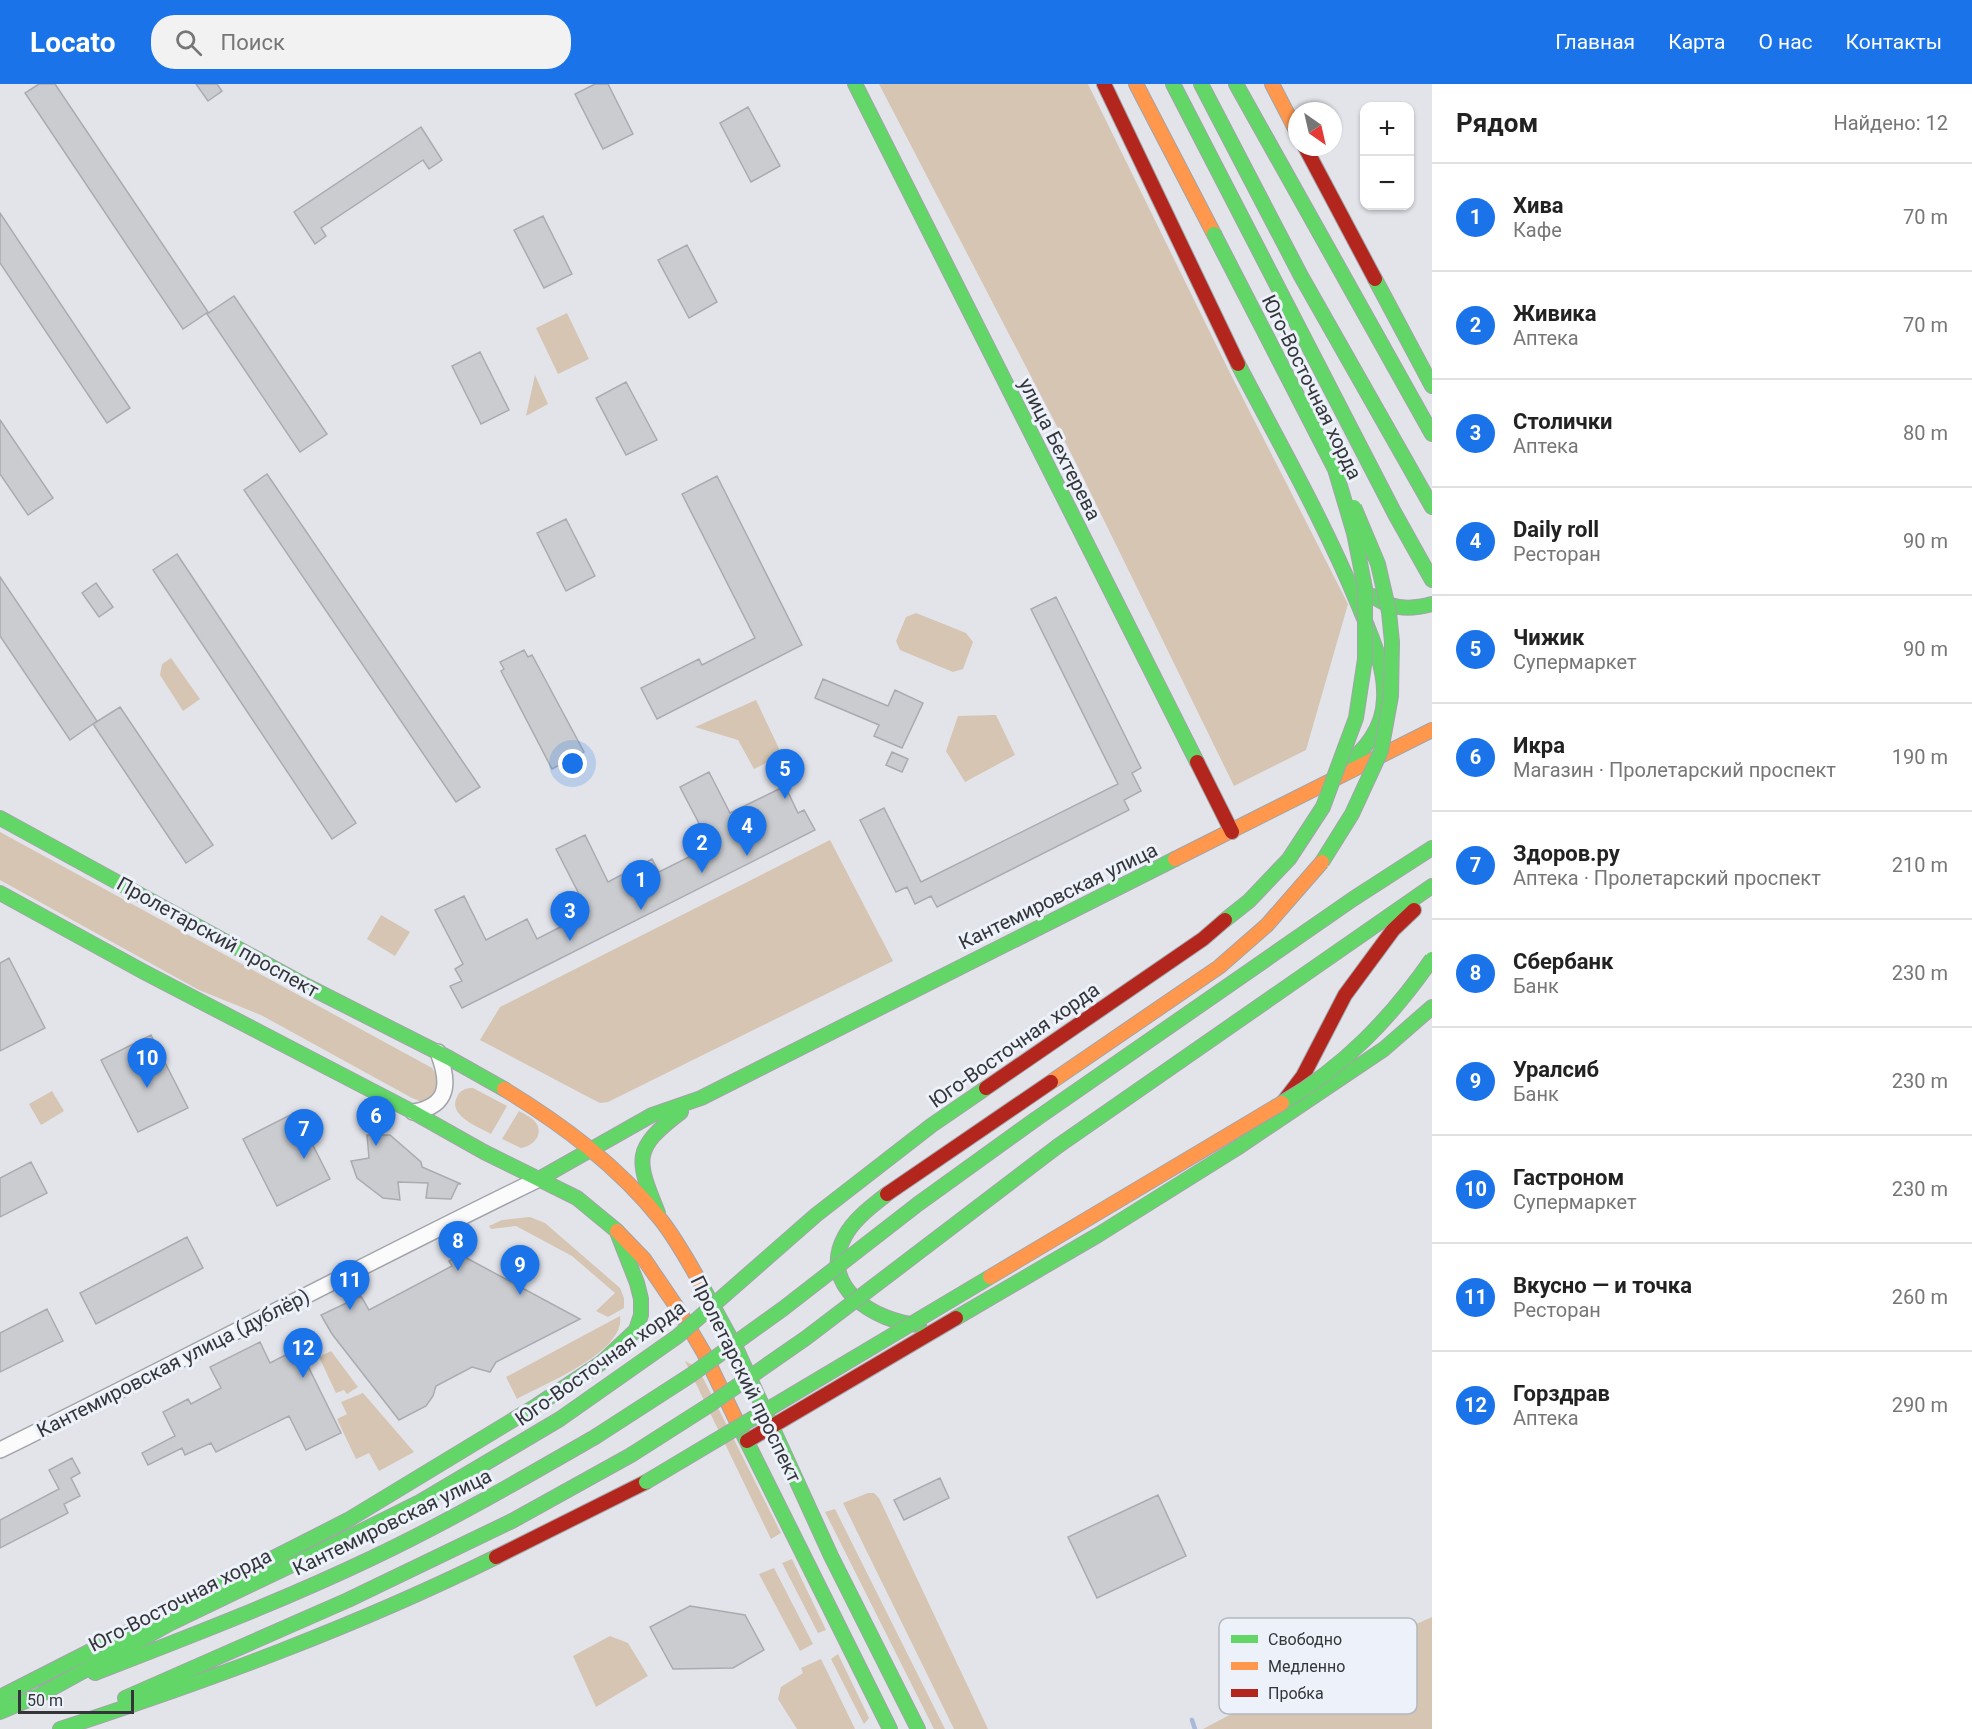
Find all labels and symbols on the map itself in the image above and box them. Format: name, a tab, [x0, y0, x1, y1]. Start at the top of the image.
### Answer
north arrow	[1288, 102, 1342, 156]
street label: Юго-Восточная хорда	[1257, 291, 1367, 483]
street label: улица Бехтерева	[1014, 374, 1106, 524]
your location	[558, 749, 587, 778]
pin: 5	[766, 750, 804, 799]
pin: 4	[728, 806, 766, 856]
pin: 2	[682, 824, 722, 873]
street label: Кантемировская улица	[955, 837, 1161, 955]
pin: 1	[622, 860, 660, 910]
street label: Пролетарский проспект	[113, 871, 323, 1003]
pin: 3	[550, 892, 590, 941]
street label: Юго-Восточная хорда	[924, 977, 1104, 1113]
pin: 10	[128, 1038, 166, 1088]
pin: 6	[356, 1096, 395, 1146]
pin: 7	[284, 1110, 324, 1159]
pin: 8	[438, 1222, 478, 1271]
pin: 9	[500, 1246, 540, 1295]
pin: 11	[330, 1260, 370, 1310]
street label: Пролетарский проспект	[685, 1272, 807, 1487]
street label: Кантемировская улица (дублёр)	[33, 1284, 313, 1442]
street label: Юго-Восточная хорда	[510, 1295, 690, 1431]
pin: 12	[284, 1328, 322, 1378]
street label: Кантемировская улица	[289, 1463, 495, 1581]
street label: Юго-Восточная хорда	[84, 1543, 276, 1657]
legend	[1219, 1618, 1417, 1714]
text: Свободно	[1268, 1630, 1342, 1649]
text: Медленно	[1268, 1657, 1345, 1676]
text: Пробка	[1268, 1684, 1324, 1703]
scale bar	[18, 1687, 134, 1714]

